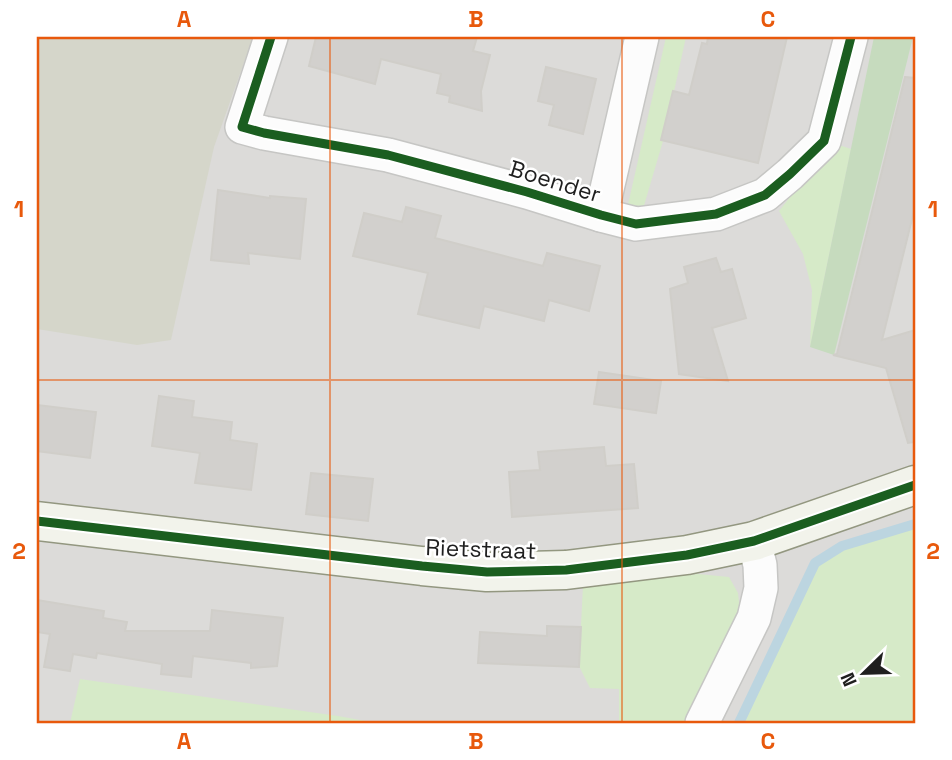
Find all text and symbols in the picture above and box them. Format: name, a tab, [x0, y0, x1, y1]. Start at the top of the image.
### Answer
text: A	[177, 4, 192, 34]
text: B	[468, 4, 484, 34]
text: C	[761, 4, 775, 34]
street label: Boender	[506, 153, 604, 209]
text: 1	[14, 194, 24, 224]
text: 1	[928, 194, 938, 224]
street label: Rietstraat	[425, 532, 537, 566]
text: 2	[12, 536, 26, 566]
text: 2	[926, 536, 940, 566]
north arrow	[830, 638, 900, 708]
text: N	[835, 669, 863, 690]
text: A	[177, 726, 192, 756]
text: B	[468, 726, 484, 756]
text: C	[761, 726, 775, 756]

